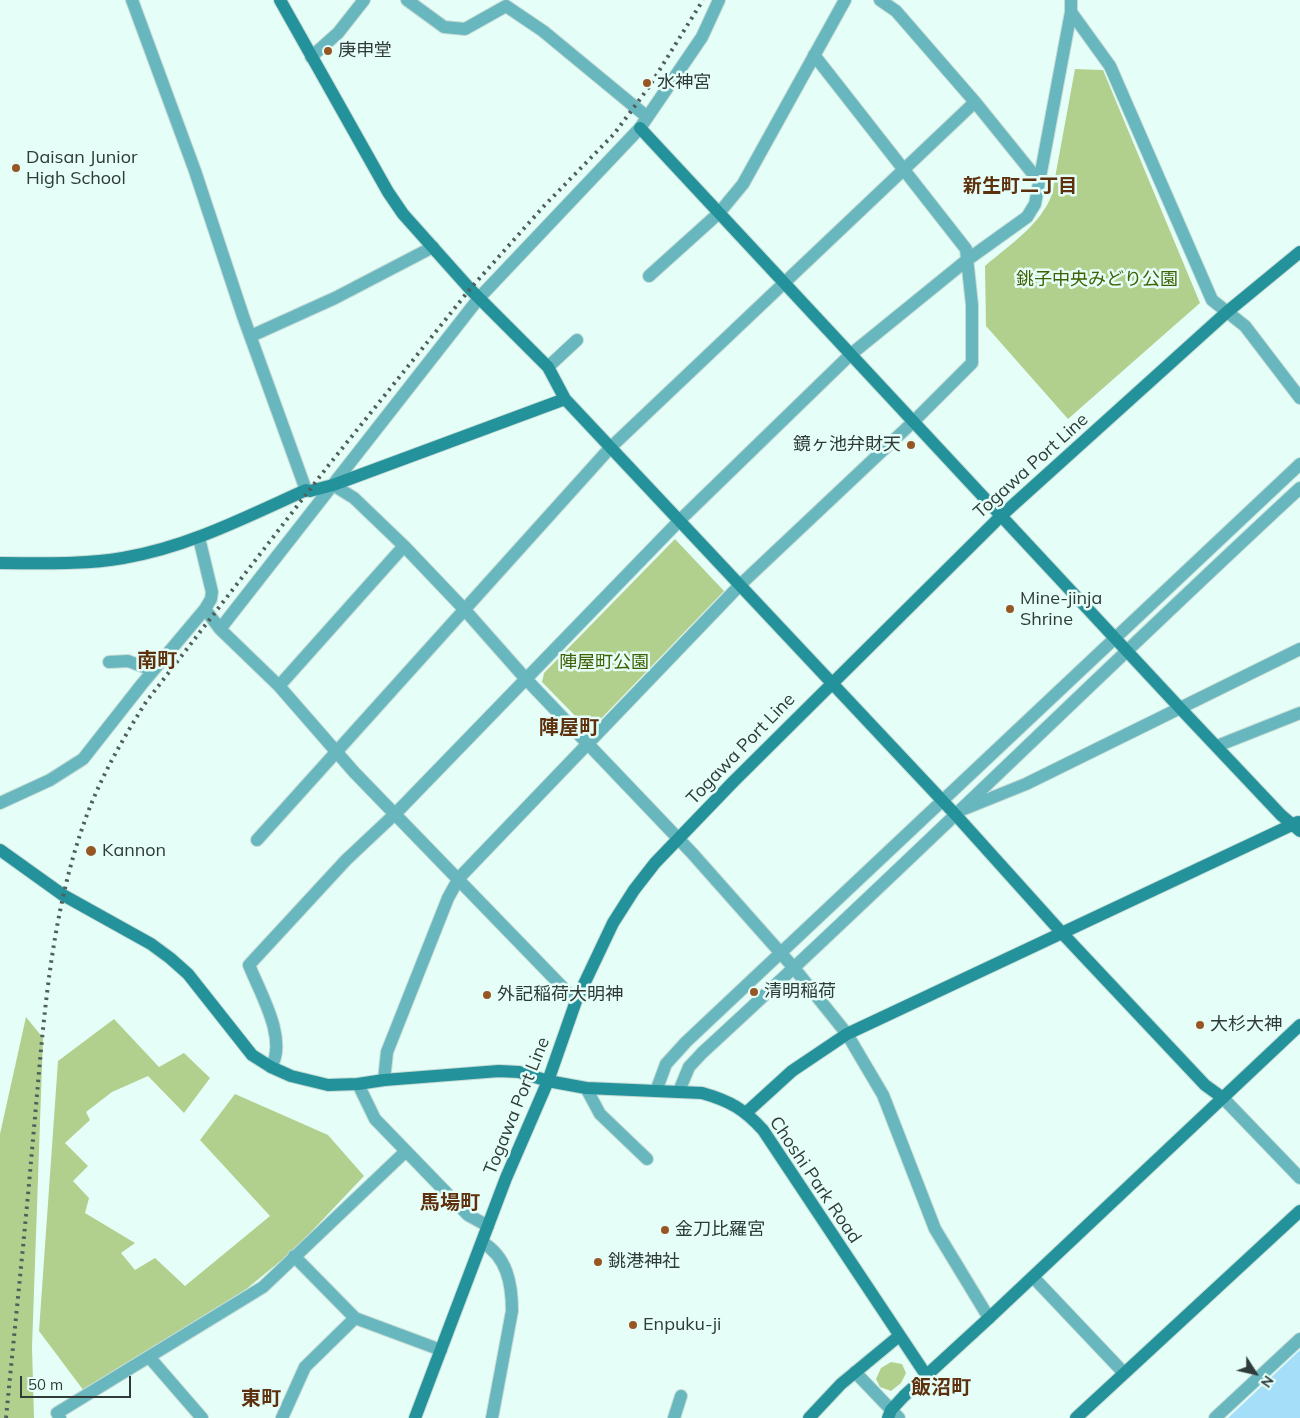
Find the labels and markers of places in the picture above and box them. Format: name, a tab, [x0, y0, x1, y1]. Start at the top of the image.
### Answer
place label: 庚申堂	[338, 40, 392, 62]
marker: 庚申堂	[322, 45, 334, 57]
place label: 水神宮	[657, 72, 711, 94]
marker: 水神宮	[641, 77, 653, 89]
place label: Daisan Junior High School	[26, 147, 137, 190]
marker: Daisan Junior High School	[10, 162, 22, 174]
place label: 鏡ヶ池弁財天	[793, 434, 901, 456]
marker: 鏡ヶ池弁財天	[905, 439, 917, 451]
place label: Mine-jinja Shrine	[1020, 588, 1102, 630]
marker: Mine-jinja Shrine	[1004, 603, 1016, 615]
place label: Kannon	[102, 840, 166, 862]
marker: Kannon	[84, 844, 98, 858]
place label: 清明稲荷	[764, 981, 836, 1003]
place label: 外記稲荷大明神	[497, 984, 623, 1006]
marker: 清明稲荷	[748, 986, 760, 998]
marker: 外記稲荷大明神	[481, 989, 493, 1001]
place label: 大杉大神	[1210, 1014, 1282, 1036]
marker: 大杉大神	[1194, 1019, 1206, 1031]
place label: 金刀比羅宮	[675, 1219, 765, 1241]
marker: 金刀比羅宮	[659, 1224, 671, 1236]
place label: 銚港神社	[608, 1251, 680, 1273]
marker: 銚港神社	[592, 1256, 604, 1268]
place label: Enpuku-ji	[643, 1314, 721, 1336]
marker: Enpuku-ji	[627, 1319, 639, 1331]

